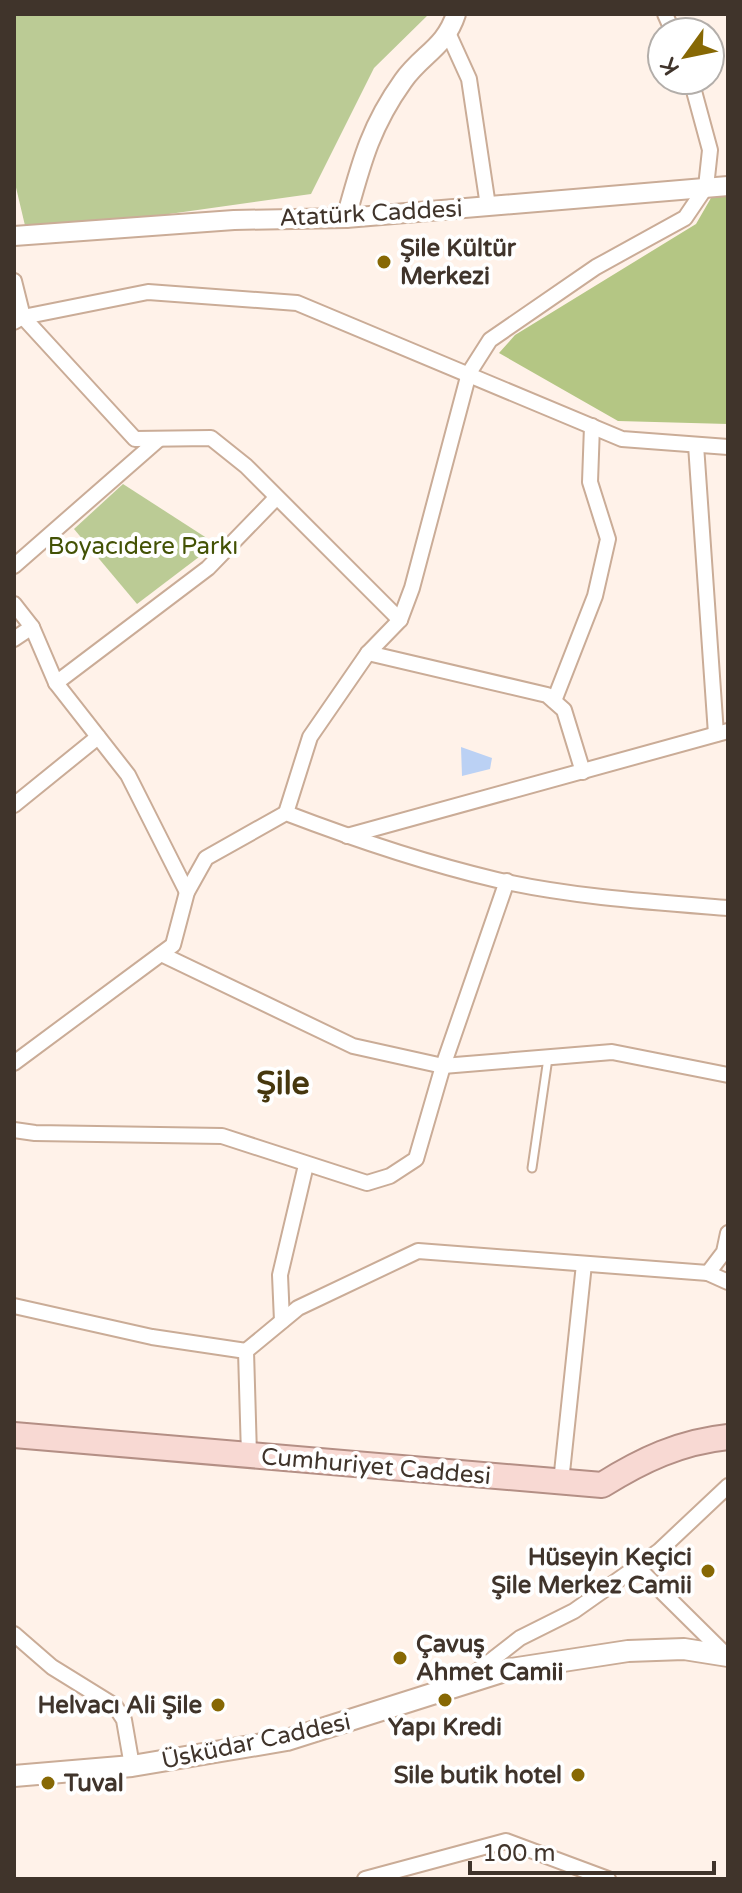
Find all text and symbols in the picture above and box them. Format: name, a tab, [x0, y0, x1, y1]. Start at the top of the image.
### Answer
north arrow	[646, 16, 726, 96]
text: K	[655, 53, 685, 80]
street label: Atatürk Caddesi	[279, 194, 463, 233]
place label: Şile Kültür Merkezi	[400, 234, 517, 291]
marker: Şile Kültür Merkezi	[375, 253, 393, 271]
park label: Boyacıdere Parkı	[48, 532, 238, 561]
district label: Şile	[256, 1065, 310, 1103]
street label: Cumhuriyet Caddesi	[260, 1442, 492, 1491]
place label: Hüseyin Keçici Şile Merkez Camii	[491, 1543, 692, 1600]
marker: Hüseyin Keçici Şile Merkez Camii	[699, 1562, 717, 1580]
place label: Çavuş Ahmet Camii	[416, 1630, 564, 1687]
marker: Çavuş Ahmet Camii	[391, 1649, 409, 1667]
place label: Helvacı Ali Şile	[38, 1691, 202, 1720]
marker: Yapı Kredi	[436, 1691, 454, 1709]
marker: Helvacı Ali Şile	[209, 1696, 227, 1714]
street label: Üsküdar Caddesi	[159, 1707, 353, 1776]
place label: Yapı Kredi	[388, 1713, 502, 1742]
place label: Sile butik hotel	[394, 1761, 562, 1790]
marker: Sile butik hotel	[569, 1766, 587, 1784]
place label: Tuval	[63, 1769, 124, 1798]
marker: Tuval	[39, 1774, 57, 1792]
scale bar	[470, 1825, 714, 1875]
text: 100 m	[482, 1839, 556, 1868]

